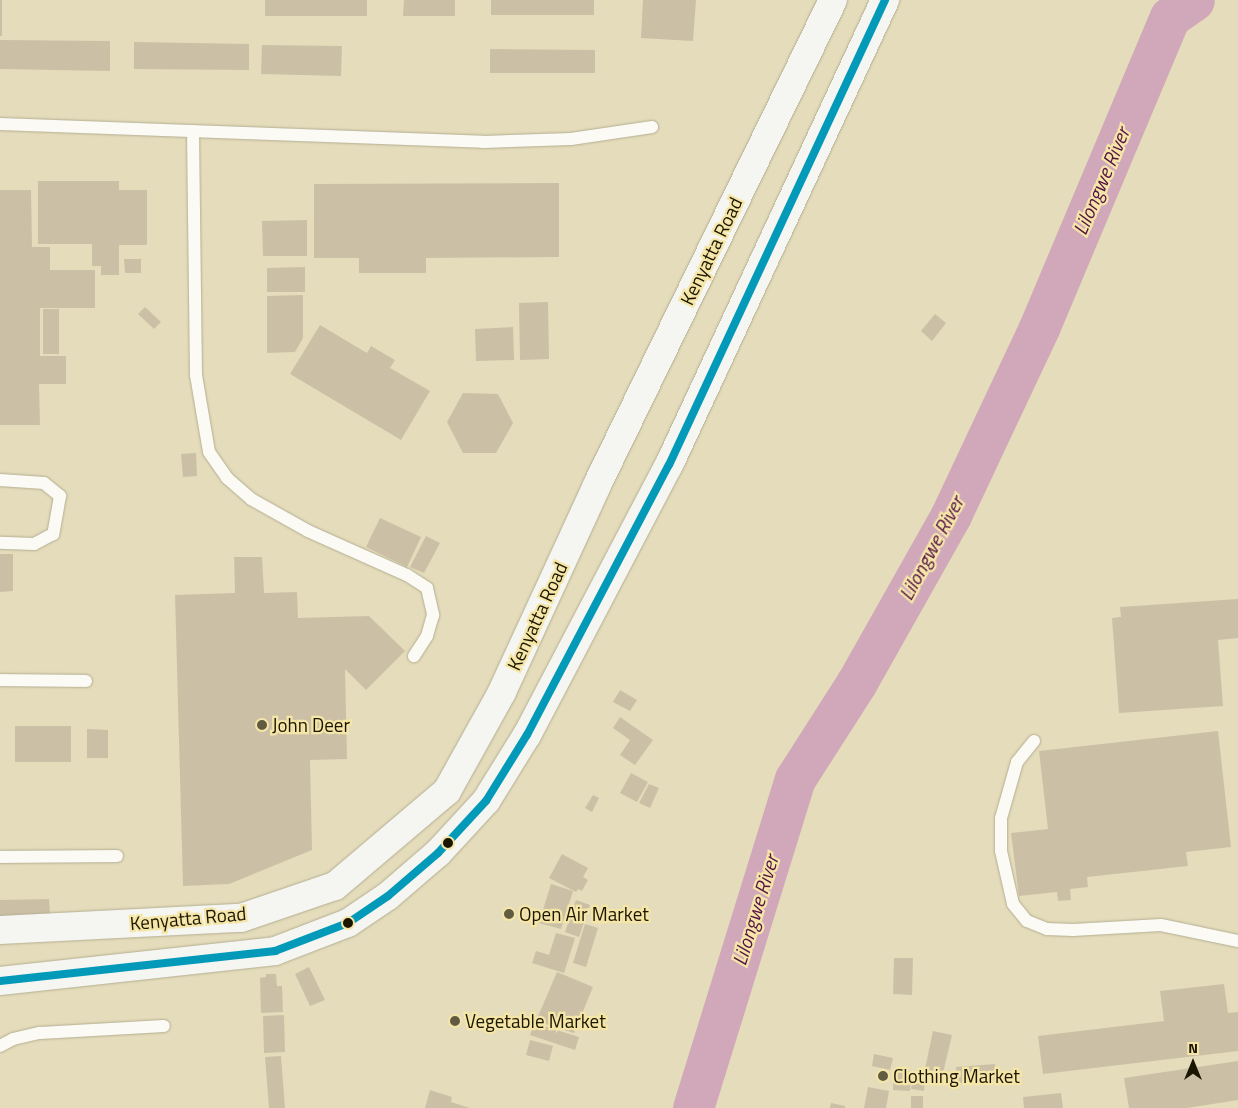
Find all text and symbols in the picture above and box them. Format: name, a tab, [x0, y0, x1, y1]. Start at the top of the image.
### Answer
water label: Lilongwe River	[1068, 124, 1134, 238]
street label: Kenyatta Road	[675, 193, 747, 309]
water label: Lilongwe River	[894, 492, 968, 604]
street label: Kenyatta Road	[502, 558, 572, 674]
place label: John Deer	[272, 714, 350, 736]
marker: John Deer	[256, 719, 268, 731]
unlabelled marker	[443, 838, 453, 848]
water label: Lilongwe River	[727, 852, 783, 968]
street label: Kenyatta Road	[129, 902, 247, 934]
place label: Open Air Market	[519, 903, 649, 925]
marker: Open Air Market	[503, 908, 515, 920]
unlabelled marker	[343, 918, 353, 928]
place label: Vegetable Market	[465, 1010, 606, 1032]
marker: Vegetable Market	[449, 1015, 461, 1027]
text: N	[1188, 1037, 1198, 1058]
north arrow	[1168, 1038, 1218, 1088]
place label: Clothing Market	[893, 1065, 1020, 1087]
marker: Clothing Market	[877, 1070, 889, 1082]

